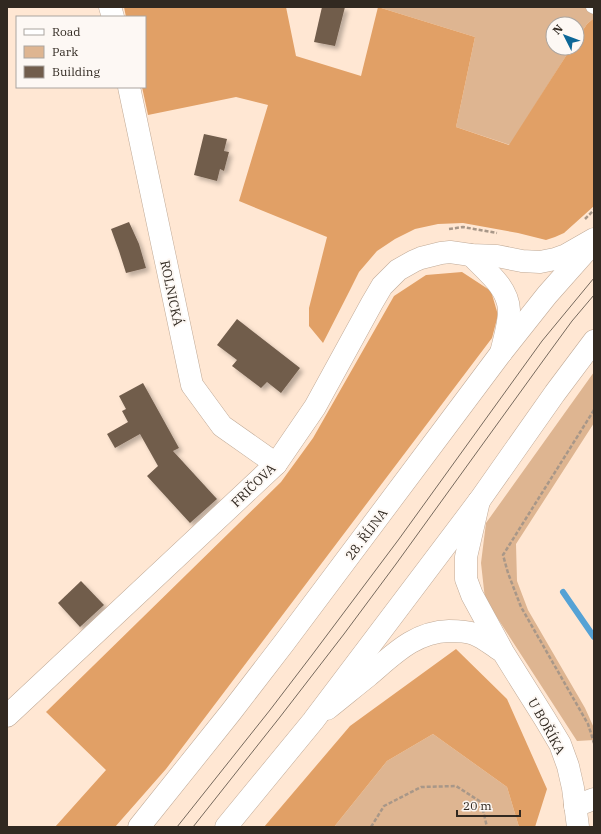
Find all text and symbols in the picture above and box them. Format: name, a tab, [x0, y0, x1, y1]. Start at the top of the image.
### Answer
legend	[16, 16, 146, 88]
north arrow	[545, 16, 585, 56]
text: N	[549, 21, 566, 37]
text: Road	[52, 24, 81, 39]
text: Park	[52, 44, 78, 59]
text: Building	[52, 64, 100, 79]
street label: ROLNICKÁ	[156, 259, 187, 328]
street label: FRIČOVA	[227, 460, 279, 511]
street label: 28. ŘÍJNA	[342, 505, 391, 563]
street label: U BOŘÍKA	[524, 695, 569, 758]
scale bar	[457, 792, 520, 818]
text: 20 m	[463, 798, 492, 813]

